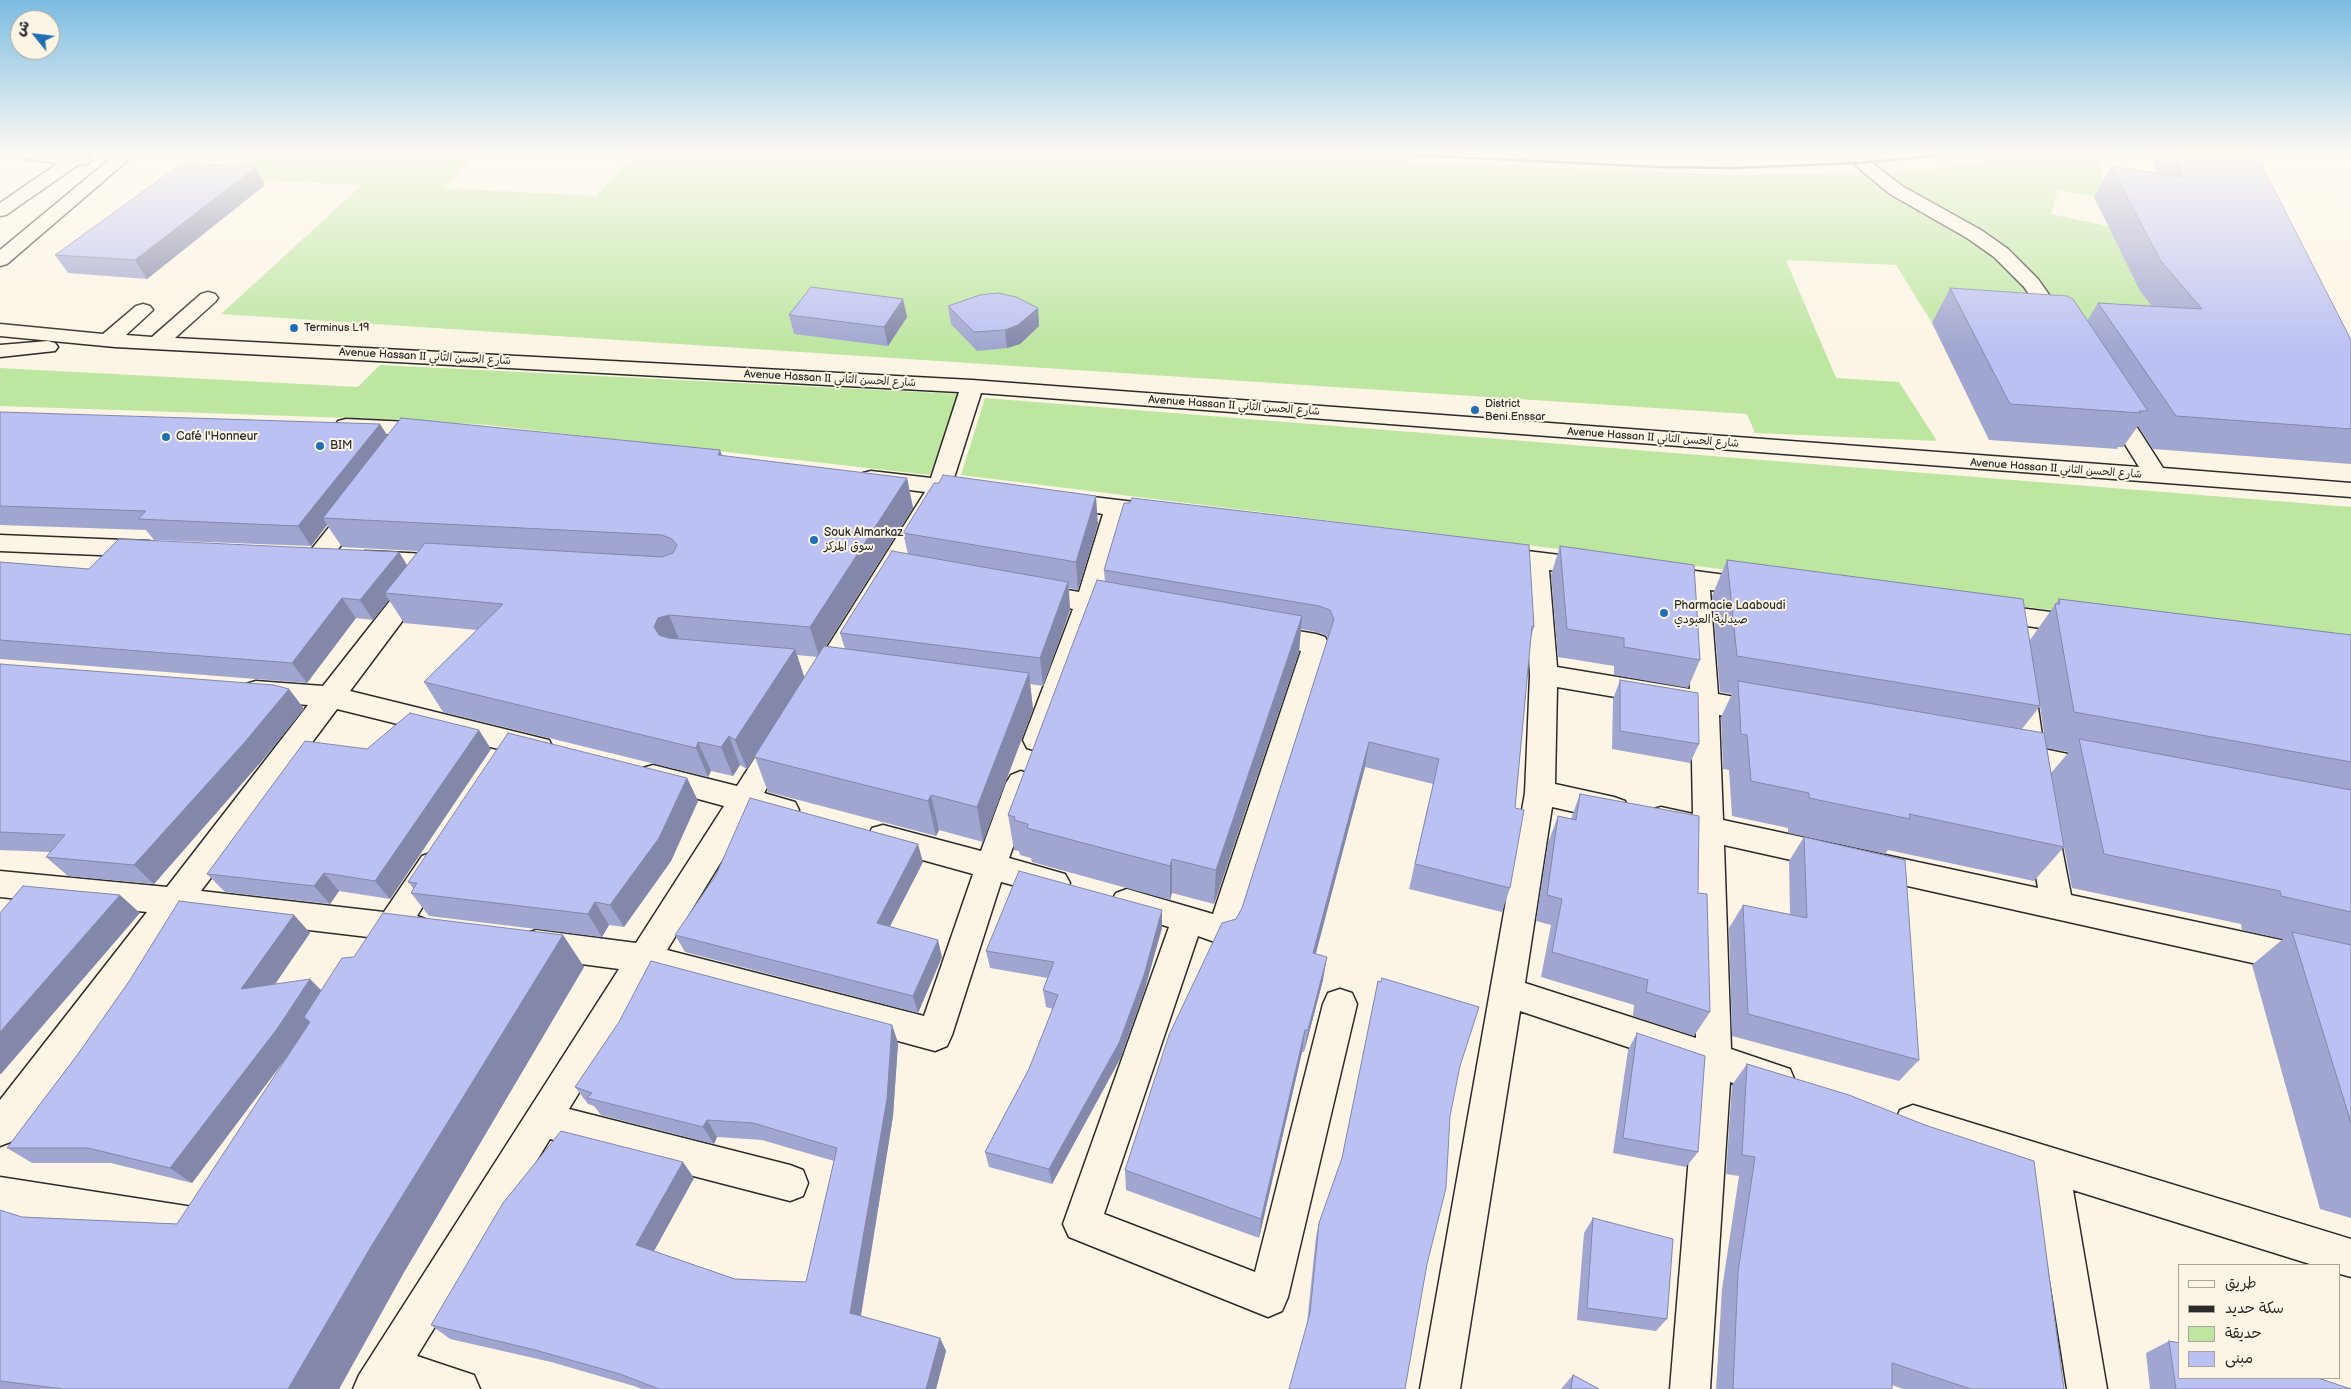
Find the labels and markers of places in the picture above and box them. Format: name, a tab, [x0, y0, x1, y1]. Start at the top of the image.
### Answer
place label: Terminus L19	[304, 321, 369, 335]
marker: Terminus L19	[288, 322, 300, 334]
place label: District Beni Enssar	[1485, 397, 1545, 423]
marker: District Beni Enssar	[1469, 404, 1481, 416]
place label: Café l'Honneur	[176, 430, 258, 444]
marker: Café l'Honneur	[160, 431, 172, 443]
place label: BIM	[330, 439, 352, 453]
marker: BIM	[314, 440, 326, 452]
place label: Souk Almarkaz سوق المركز	[824, 526, 903, 554]
marker: Souk Almarkaz سوق المركز	[808, 534, 820, 546]
place label: Pharmacie Laaboudi صيدلية العبودي	[1674, 599, 1786, 627]
marker: Pharmacie Laaboudi صيدلية العبودي	[1658, 607, 1670, 619]

